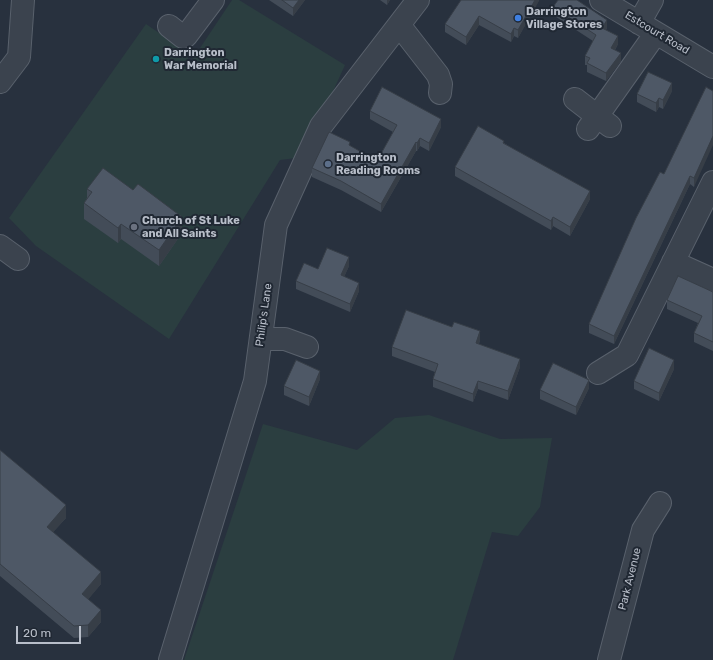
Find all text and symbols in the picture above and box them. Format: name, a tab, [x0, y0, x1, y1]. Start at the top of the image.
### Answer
place label: Darrington Village Stores	[526, 5, 602, 31]
street label: Estcourt Road	[622, 9, 692, 57]
marker: Darrington Village Stores	[513, 13, 523, 23]
place label: Darrington War Memorial	[164, 46, 237, 72]
marker: Darrington War Memorial	[151, 54, 161, 64]
place label: Darrington Reading Rooms	[336, 151, 420, 177]
marker: Darrington Reading Rooms	[323, 159, 333, 169]
place label: Church of St Luke and All Saints	[142, 214, 240, 240]
marker: Church of St Luke and All Saints	[129, 222, 139, 232]
street label: Philip's Lane	[253, 283, 275, 347]
street label: Park Avenue	[616, 546, 644, 612]
scale bar	[18, 618, 83, 644]
text: 20 m	[23, 626, 51, 640]

